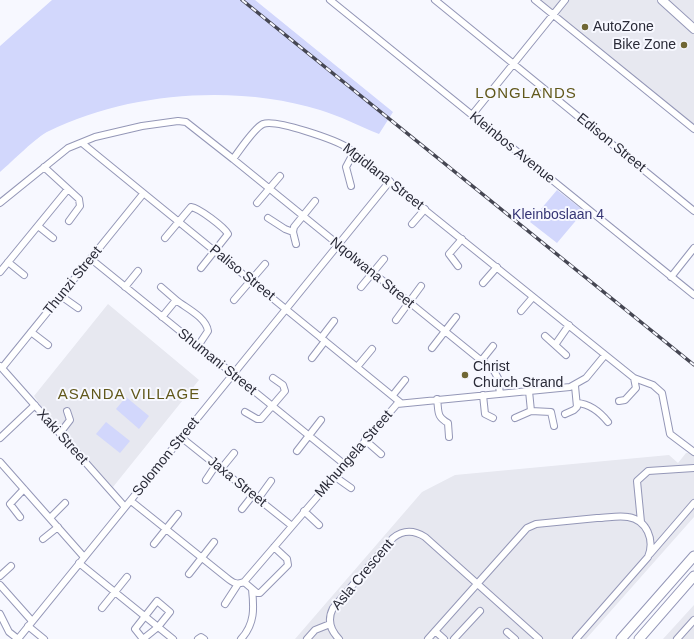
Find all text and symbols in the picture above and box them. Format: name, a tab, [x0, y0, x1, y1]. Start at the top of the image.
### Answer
place label: AutoZone	[593, 19, 654, 35]
marker: AutoZone	[580, 22, 590, 32]
place label: Bike Zone	[613, 37, 676, 53]
marker: Bike Zone	[679, 40, 689, 50]
district label: LONGLANDS	[475, 85, 577, 103]
street label: Kleinbos Avenue	[466, 108, 558, 188]
street label: Edison Street	[573, 110, 649, 176]
street label: Mgidlana Street	[339, 140, 427, 214]
park label: Kleinboslaan 4	[512, 207, 604, 223]
street label: Nqolwana Street	[326, 234, 418, 312]
street label: Paliso Street	[206, 241, 278, 305]
street label: Thunzi Street	[40, 243, 106, 319]
street label: Shumani Street	[174, 325, 260, 399]
place label: Christ Church Strand	[473, 359, 563, 392]
marker: Christ Church Strand	[460, 370, 470, 380]
district label: ASANDA VILLAGE	[58, 386, 200, 404]
street label: Xaki Street	[33, 406, 91, 468]
street label: Mkhungela Street	[312, 407, 396, 501]
street label: Solomon Street	[129, 414, 203, 500]
street label: Jaxa Street	[204, 453, 270, 511]
street label: Asla Crescent	[329, 536, 397, 614]

